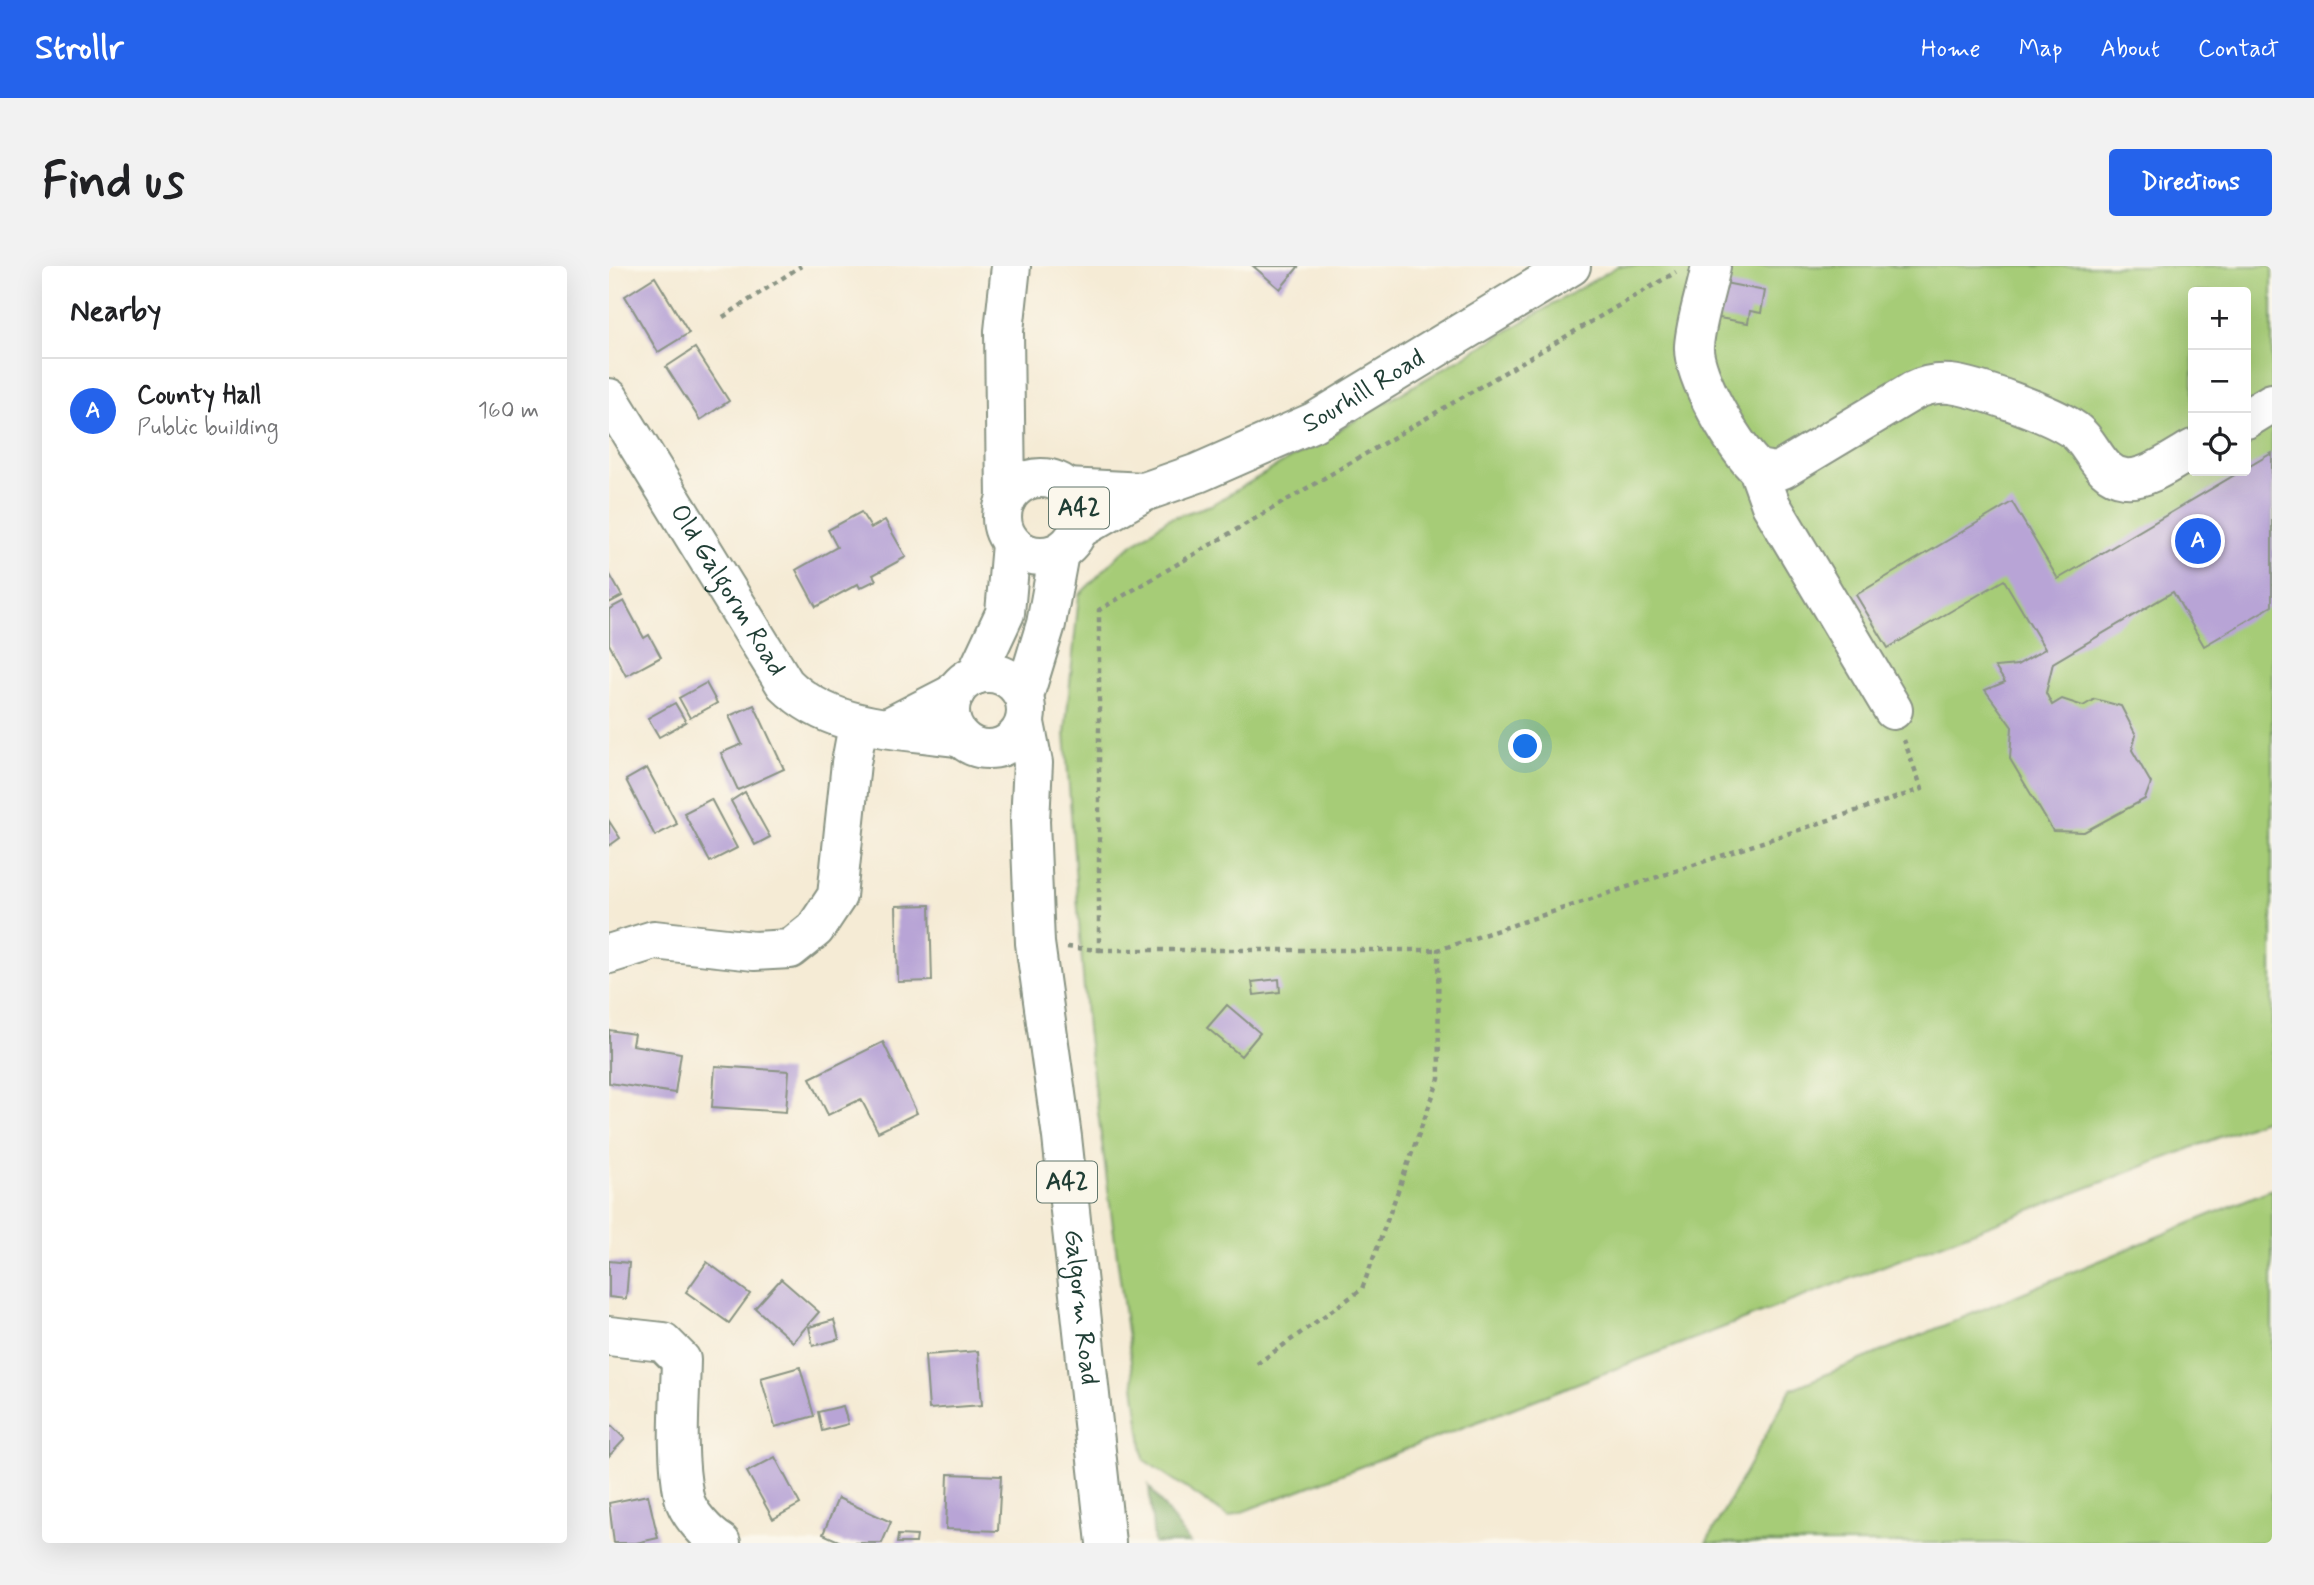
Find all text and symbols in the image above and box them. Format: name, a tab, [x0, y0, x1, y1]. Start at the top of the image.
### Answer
text: Strollr	[35, 27, 124, 71]
text: Home	[1921, 34, 1981, 65]
text: Map	[2019, 34, 2063, 65]
text: About	[2101, 34, 2160, 65]
text: Contact	[2198, 34, 2279, 65]
button: Directions	[2109, 149, 2272, 216]
text: Find us	[42, 150, 185, 215]
map controls	[2188, 287, 2251, 476]
button: +	[2188, 287, 2251, 350]
text: Nearby	[70, 292, 161, 331]
street label: Sourhill Road	[1298, 342, 1431, 442]
button: −	[2188, 350, 2251, 413]
text: County Hall	[137, 379, 261, 413]
text: A	[85, 396, 101, 426]
text: 160 m	[478, 396, 539, 426]
text: Public building	[137, 413, 279, 443]
button: locate	[2188, 413, 2251, 476]
road number: A42	[1049, 488, 1109, 528]
street label: Old Galgorm Road	[662, 498, 793, 683]
pin: A	[2175, 515, 2221, 567]
your location	[1508, 729, 1542, 763]
road number: A42	[1037, 1162, 1097, 1202]
street label: Galgorm Road	[1055, 1228, 1106, 1387]

